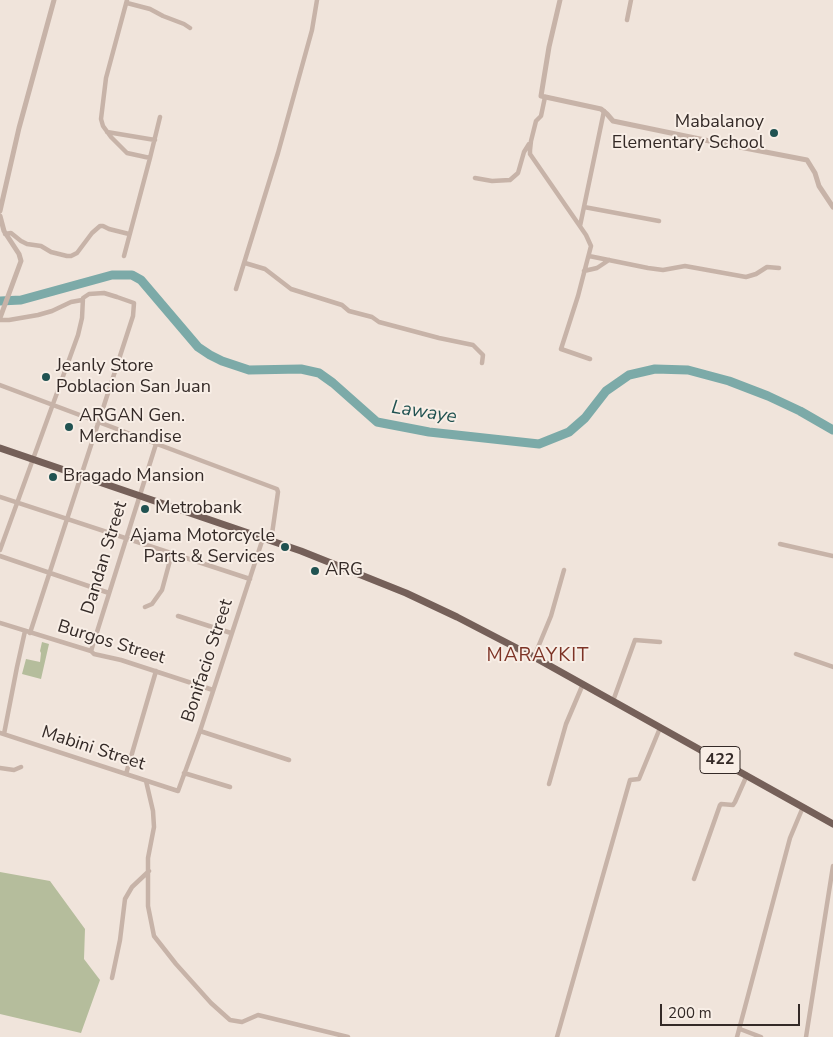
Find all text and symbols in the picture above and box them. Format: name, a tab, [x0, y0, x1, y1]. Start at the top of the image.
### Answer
place label: Mabalanoy Elementary School	[612, 112, 764, 154]
marker: Mabalanoy Elementary School	[768, 127, 780, 139]
place label: Jeanly Store Poblacion San Juan	[56, 356, 211, 398]
marker: Jeanly Store Poblacion San Juan	[40, 371, 52, 383]
water label: Lawaye	[390, 397, 458, 429]
place label: ARGAN Gen. Merchandise	[79, 406, 185, 448]
marker: ARGAN Gen. Merchandise	[63, 421, 75, 433]
place label: Bragado Mansion	[63, 466, 204, 488]
marker: Bragado Mansion	[47, 471, 59, 483]
place label: Metrobank	[155, 498, 242, 520]
street label: Dandan Street	[78, 499, 132, 617]
marker: Metrobank	[139, 503, 151, 515]
place label: Ajama Motorcycle Parts & Services	[130, 526, 275, 568]
marker: Ajama Motorcycle Parts & Services	[279, 541, 291, 553]
place label: ARG	[325, 560, 363, 582]
marker: ARG	[309, 565, 321, 577]
street label: Bonifacio Street	[178, 597, 238, 725]
street label: Burgos Street	[55, 616, 167, 670]
district label: MARAYKIT	[485, 645, 591, 667]
street label: Mabini Street	[38, 722, 148, 776]
road number: 422	[700, 746, 740, 774]
scale bar	[663, 994, 803, 1026]
text: 200 m	[668, 1003, 712, 1023]

